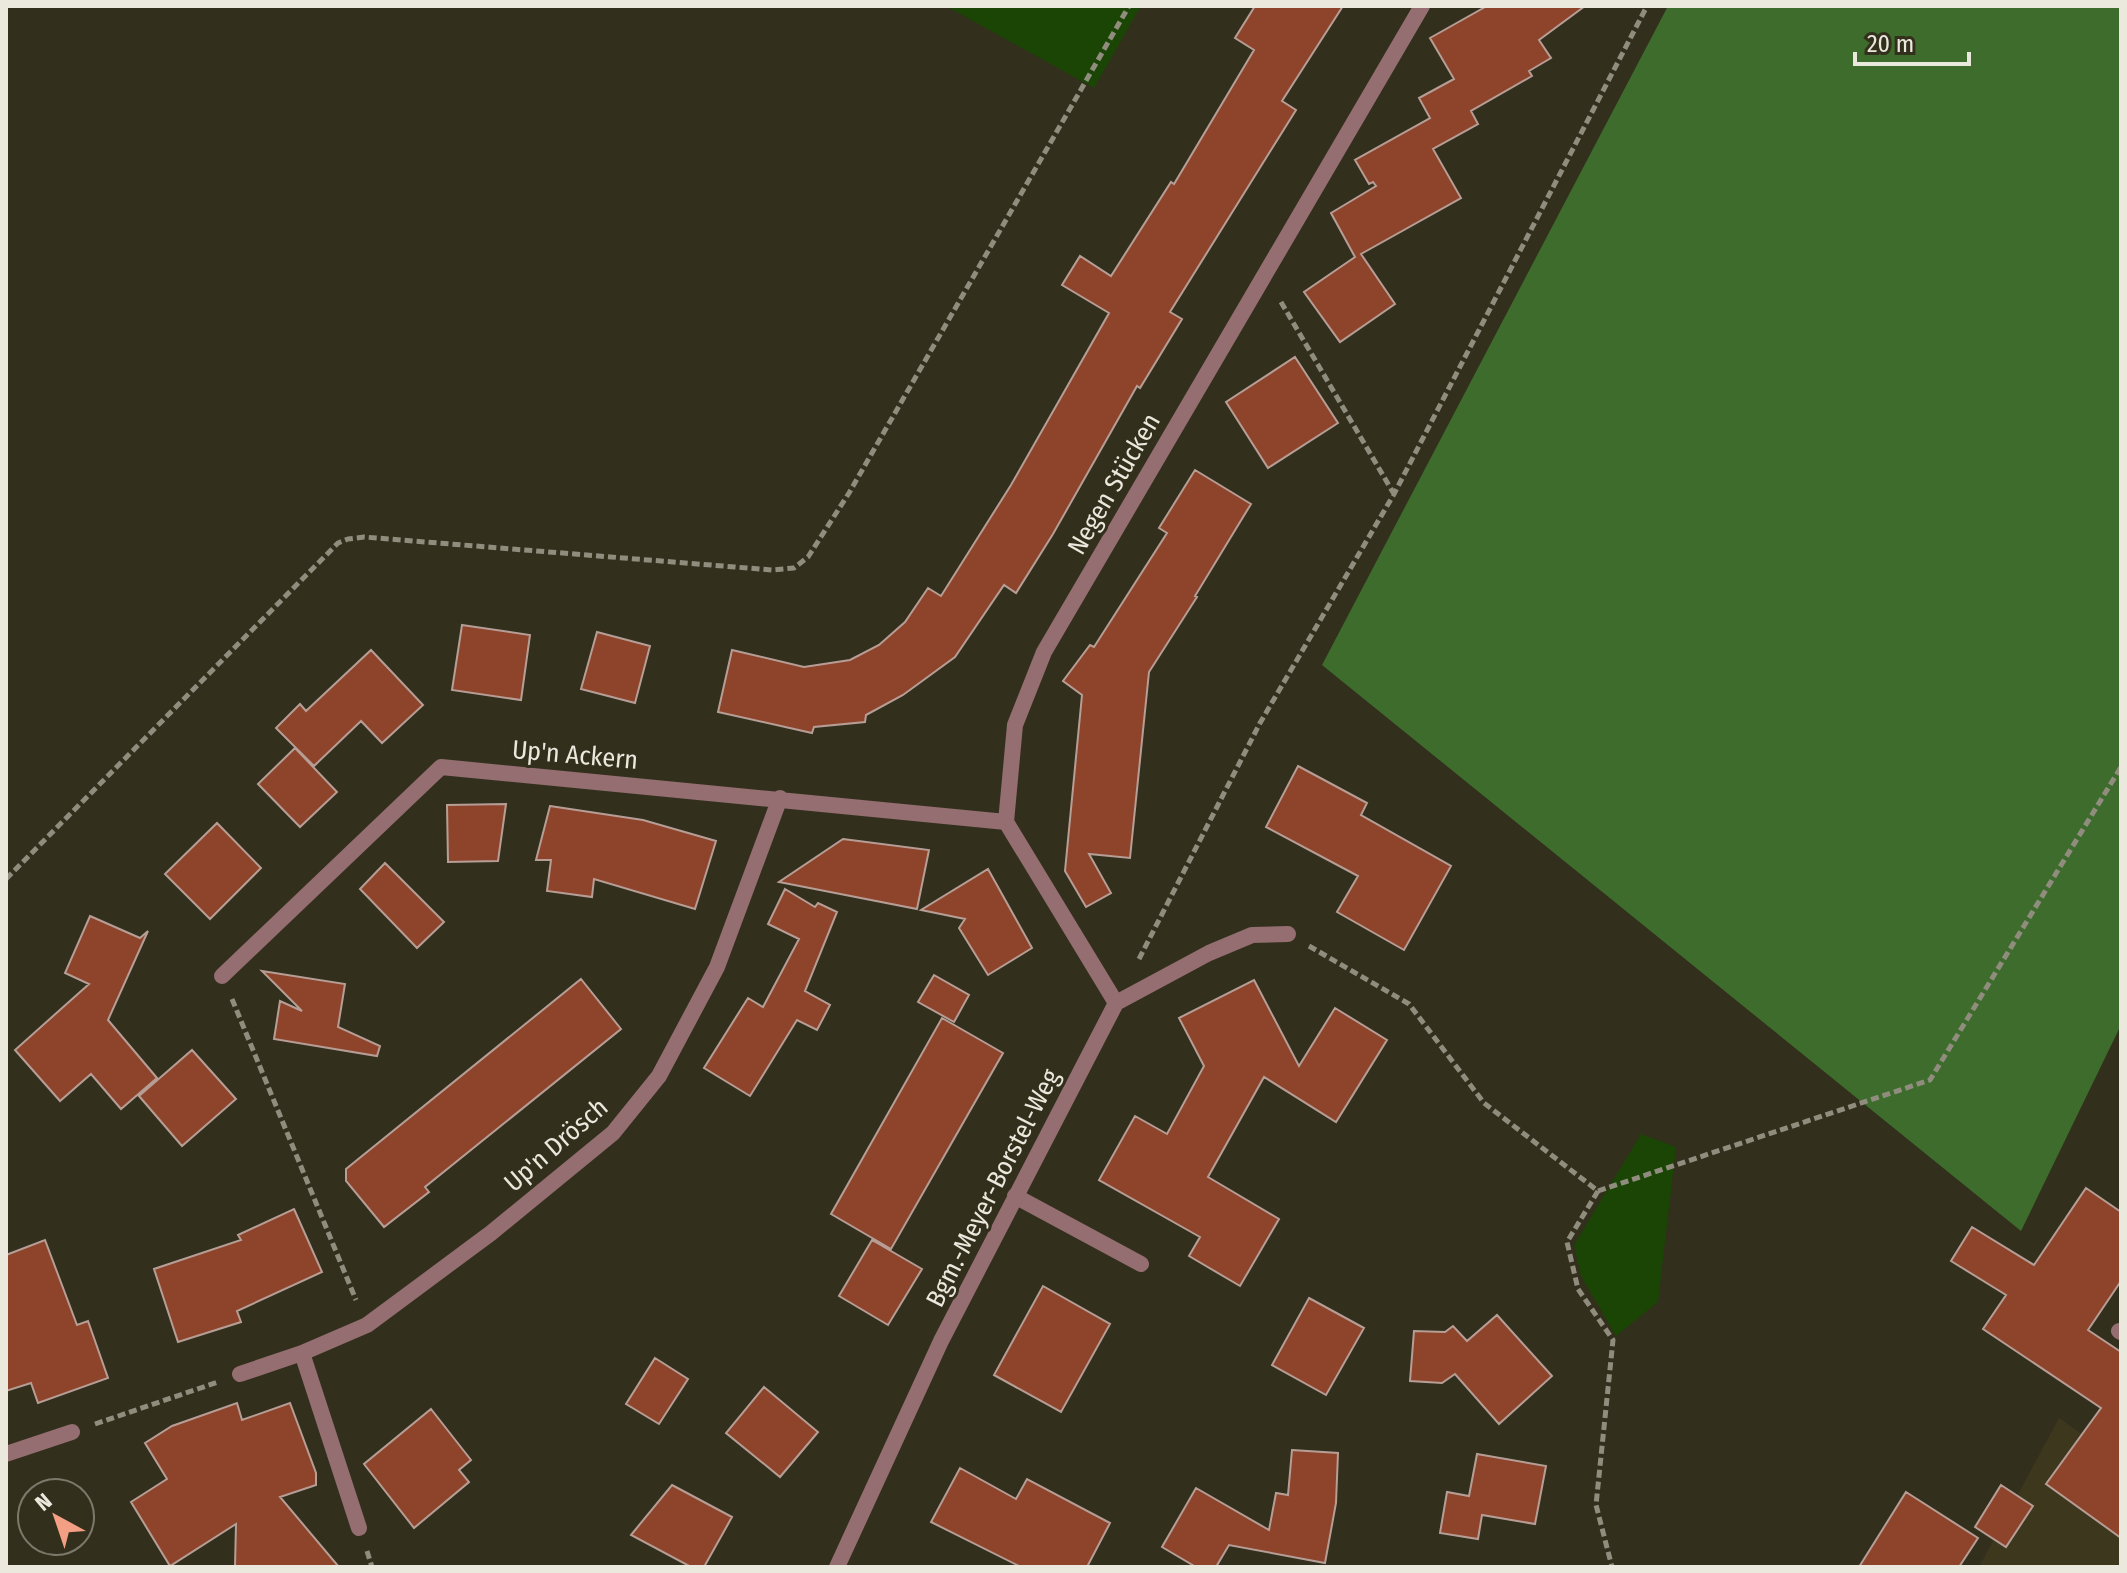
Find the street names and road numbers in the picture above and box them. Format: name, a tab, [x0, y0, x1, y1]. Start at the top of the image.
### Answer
street label: Negen Stücken	[1061, 408, 1167, 560]
street label: Up'n Ackern	[511, 734, 639, 776]
street label: Bgm.-Meyer-Borstel-Weg	[920, 1063, 1067, 1312]
street label: Up'n Drösch	[498, 1092, 614, 1198]

